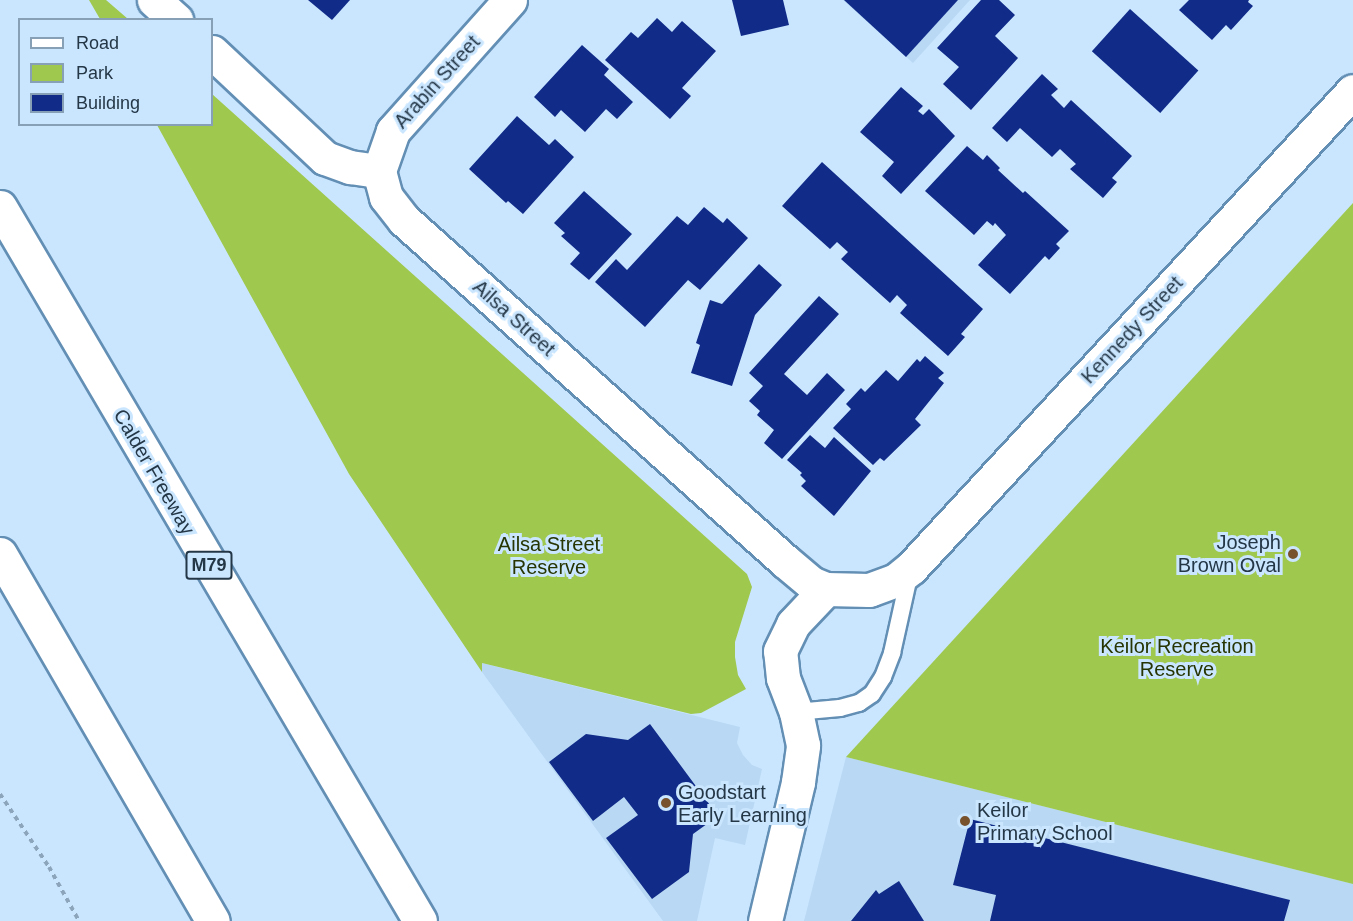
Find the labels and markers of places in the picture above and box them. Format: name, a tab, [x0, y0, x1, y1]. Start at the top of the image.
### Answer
place label: Joseph Brown Oval	[1178, 530, 1281, 577]
marker: Joseph Brown Oval	[1286, 547, 1300, 561]
place label: Goodstart Early Learning	[678, 780, 807, 827]
marker: Goodstart Early Learning	[659, 796, 673, 810]
place label: Keilor Primary School	[977, 798, 1113, 845]
marker: Keilor Primary School	[958, 814, 972, 828]

